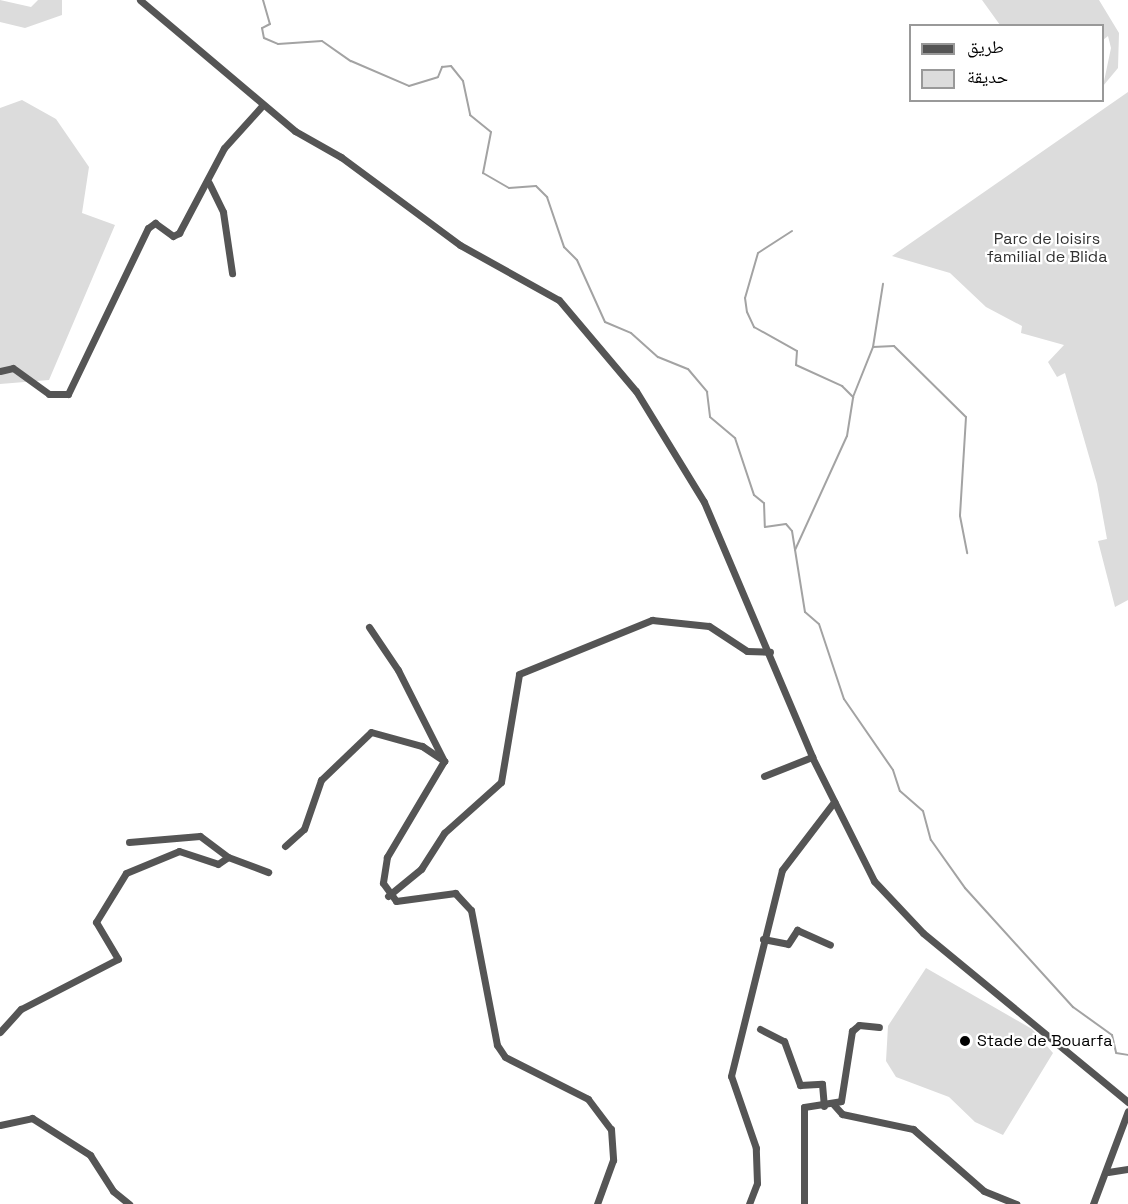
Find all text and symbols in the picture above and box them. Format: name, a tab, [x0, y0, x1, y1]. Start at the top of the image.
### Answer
legend	[909, 24, 1104, 102]
text: طريق	[967, 35, 1004, 58]
text: حديقة	[967, 65, 1008, 88]
park label: Parc de loisirs familial de Blida	[987, 229, 1107, 267]
place label: Stade de Bouarfa	[977, 1031, 1112, 1051]
marker: Stade de Bouarfa	[958, 1034, 972, 1048]

